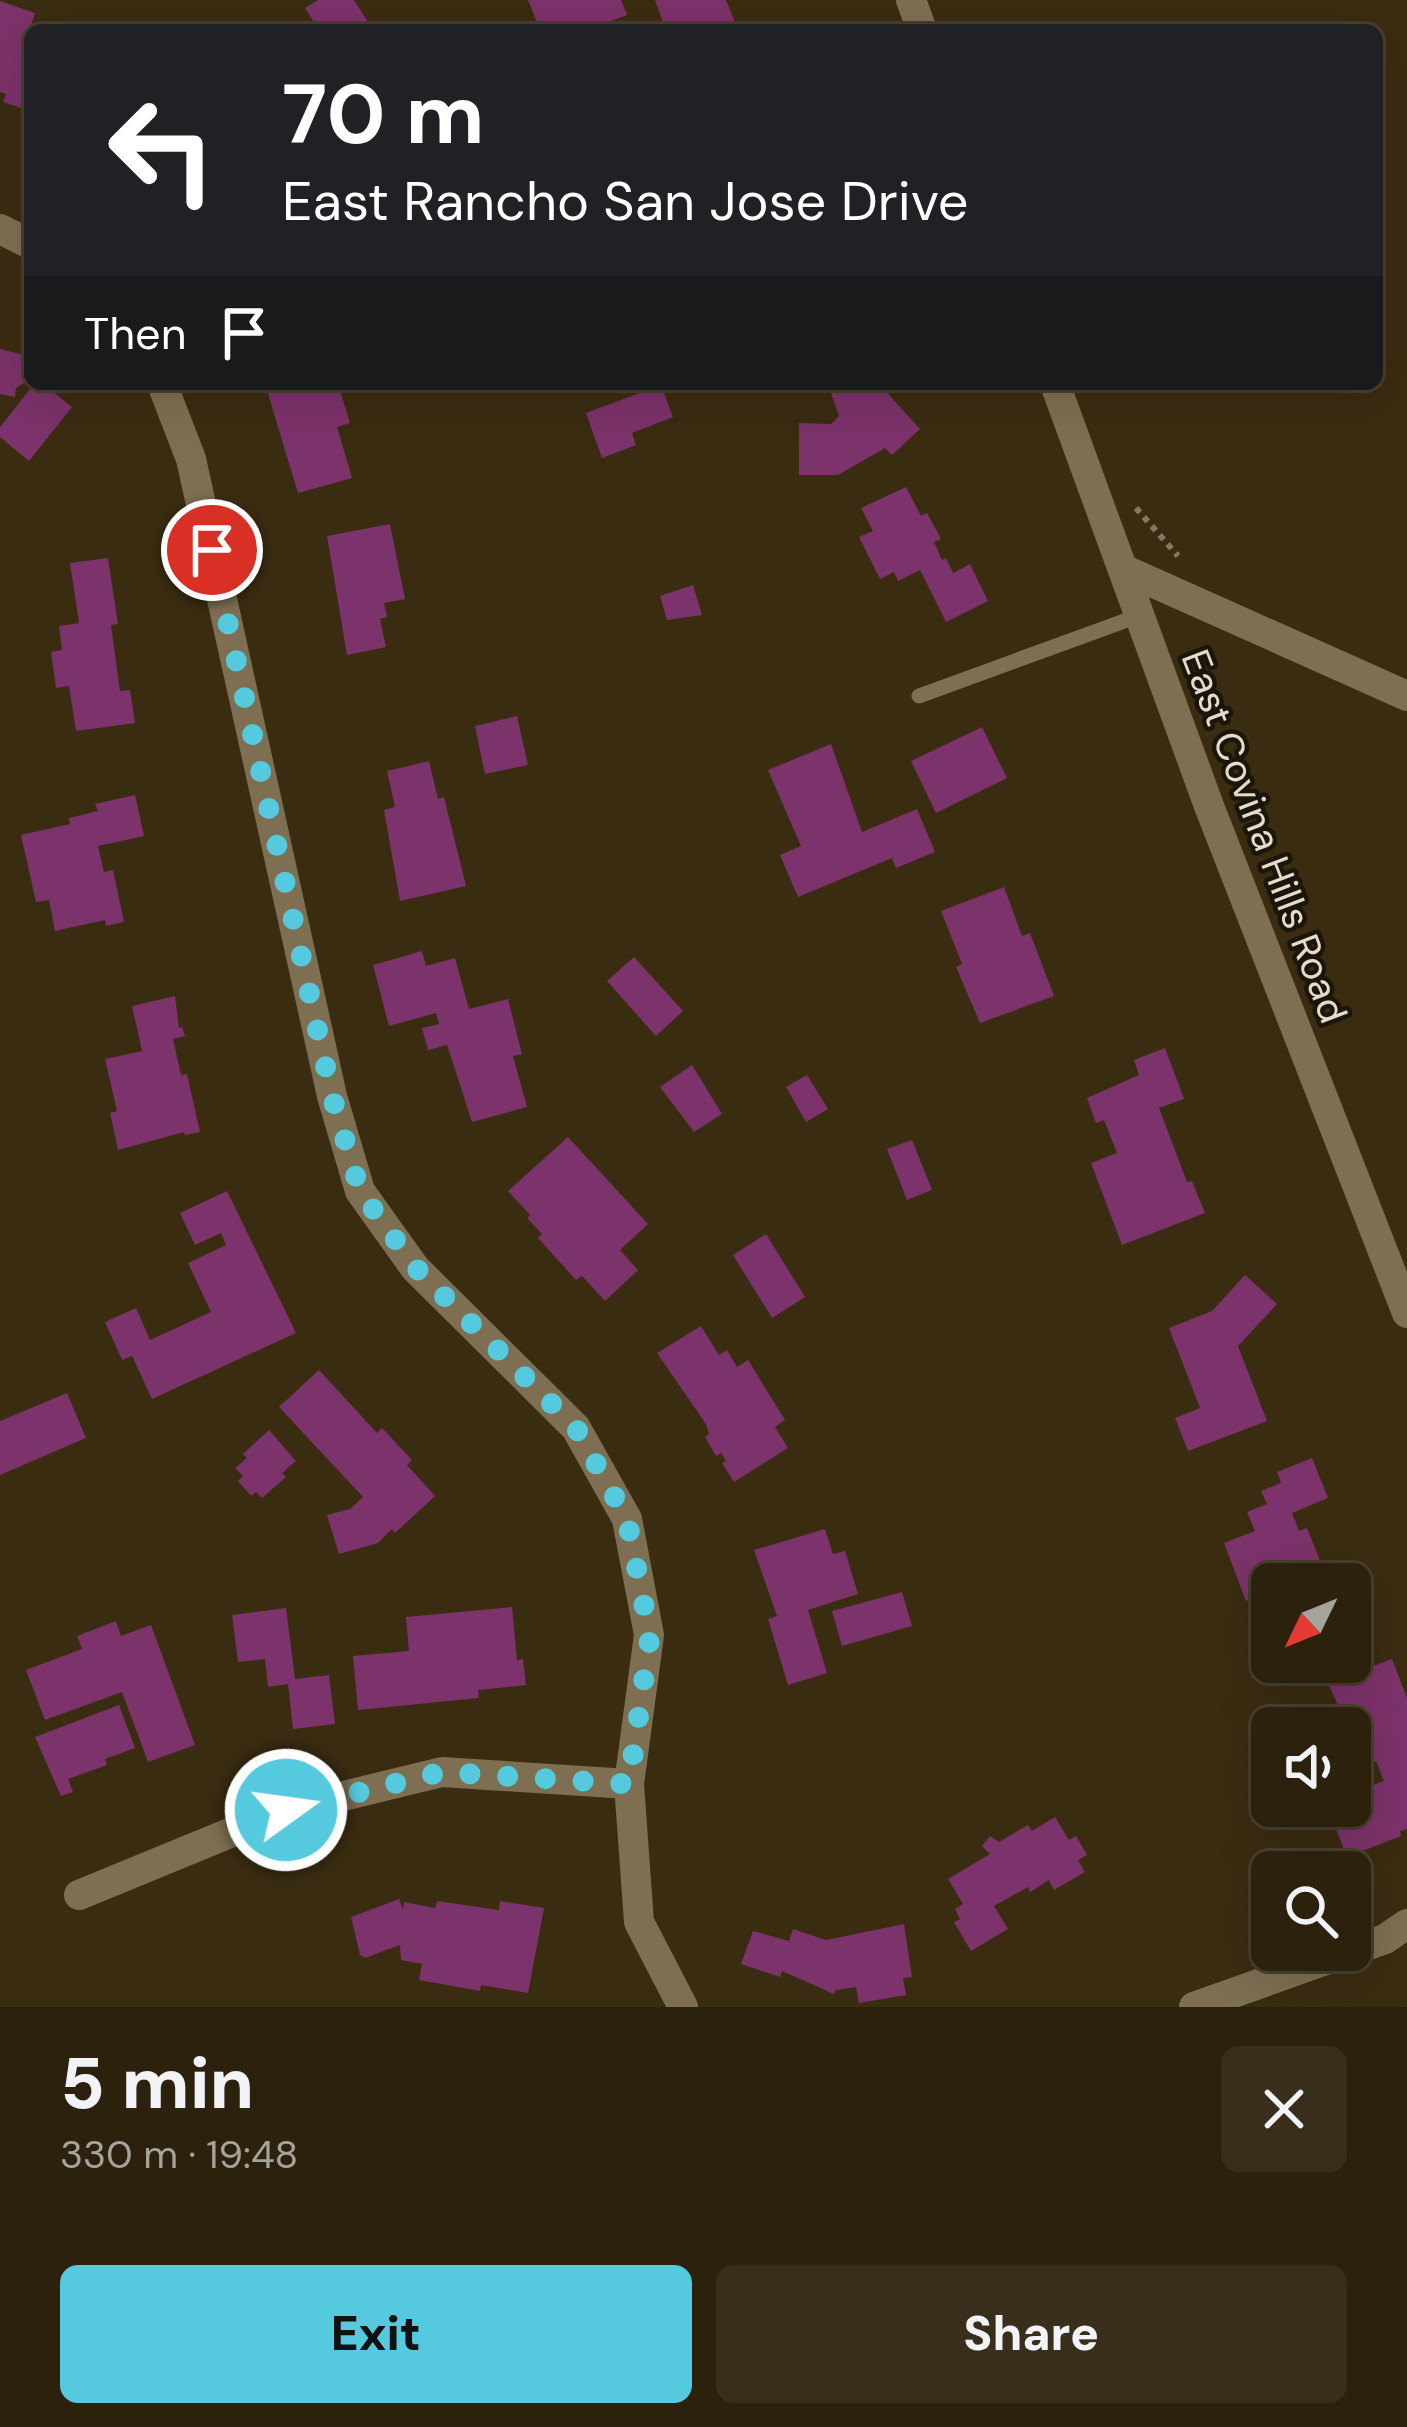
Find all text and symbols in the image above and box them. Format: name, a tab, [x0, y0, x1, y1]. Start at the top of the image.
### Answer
text: 70 m	[282, 60, 485, 169]
icon: left	[84, 72, 240, 228]
text: East Rancho San Jose Drive	[282, 166, 969, 237]
icon: arrive	[211, 300, 277, 366]
text: Then	[84, 304, 187, 363]
pin	[161, 499, 263, 601]
icon: arrive	[179, 517, 245, 583]
street label: East Covina Hills Road	[1170, 642, 1359, 1030]
north arrow	[1251, 1563, 1371, 1683]
map controls	[1251, 1563, 1371, 1971]
button: sound	[1251, 1707, 1371, 1827]
position arrow	[223, 1747, 349, 1873]
button: search	[1251, 1851, 1371, 1971]
text: 5 min	[60, 2037, 254, 2130]
button: close	[1221, 2046, 1347, 2172]
text: 330 m · 19:48	[60, 2129, 298, 2180]
button: Exit	[60, 2265, 692, 2403]
button: Share	[716, 2265, 1347, 2403]

